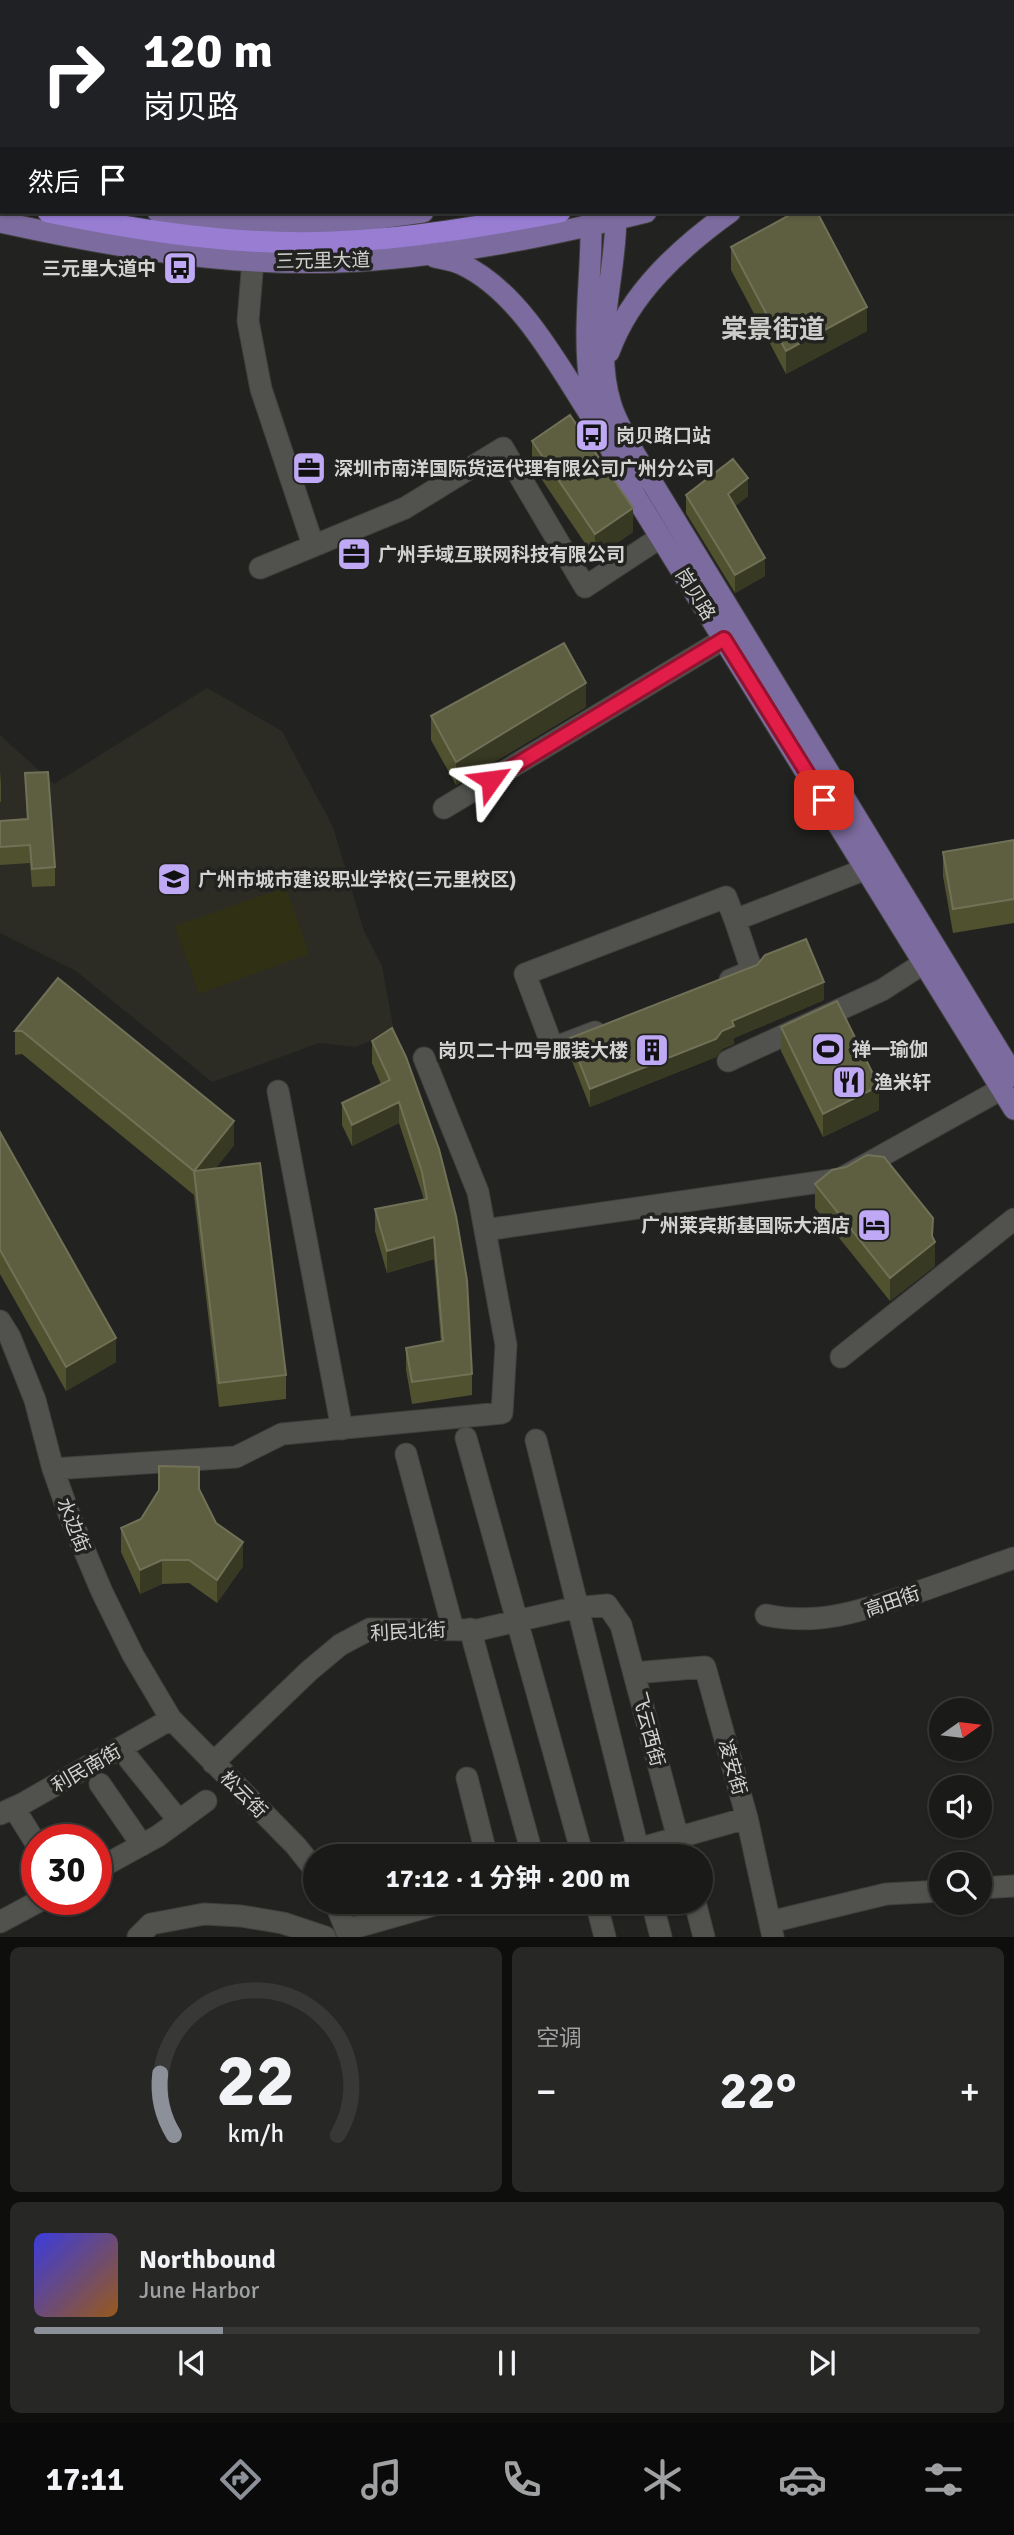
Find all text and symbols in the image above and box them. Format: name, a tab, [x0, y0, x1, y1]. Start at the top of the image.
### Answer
text: 120 m	[143, 21, 273, 81]
icon: right	[28, 28, 119, 119]
text: 岗贝路	[143, 88, 239, 127]
icon: arrive	[94, 161, 132, 199]
text: 然后	[28, 167, 80, 199]
street label: 三元里大道	[275, 248, 371, 274]
bus stop icon: 三元里大道中	[161, 249, 199, 287]
place label: 三元里大道中	[42, 257, 156, 281]
district label: 棠景街道	[721, 314, 825, 346]
bus stop icon: 岗贝路口站	[573, 416, 611, 454]
place label: 岗贝路口站	[616, 424, 711, 448]
office icon: 深圳市南洋国际货运代理有限公司广州分公司	[290, 449, 328, 487]
place label: 深圳市南洋国际货运代理有限公司广州分公司	[334, 457, 714, 481]
office icon: 广州手域互联网科技有限公司	[335, 535, 373, 573]
place label: 广州手域互联网科技有限公司	[378, 543, 625, 567]
street label: 岗贝路	[670, 564, 720, 625]
position arrow	[454, 743, 528, 817]
pin	[794, 770, 854, 830]
icon: arrive	[805, 781, 843, 819]
school or university icon: 广州市城市建设职业学校(三元里校区)	[155, 860, 193, 898]
place label: 广州市城市建设职业学校(三元里校区)	[198, 868, 516, 892]
sports icon: 禅一瑜伽	[809, 1030, 847, 1068]
building icon: 岗贝二十四号服装大楼	[633, 1031, 671, 1069]
place label: 禅一瑜伽	[852, 1038, 928, 1062]
place label: 岗贝二十四号服装大楼	[438, 1039, 628, 1063]
restaurant icon: 渔米轩	[830, 1063, 868, 1101]
place label: 渔米轩	[874, 1071, 931, 1095]
hotel icon: 广州莱宾斯基国际大酒店	[855, 1206, 893, 1244]
place label: 广州莱宾斯基国际大酒店	[641, 1214, 850, 1238]
street label: 水边街	[51, 1494, 95, 1556]
street label: 高田街	[861, 1581, 923, 1623]
street label: 利民北街	[369, 1618, 447, 1646]
street label: 飞云西街	[627, 1689, 669, 1769]
north arrow	[929, 1698, 992, 1760]
map controls	[929, 1698, 992, 1915]
street label: 凌安街	[713, 1737, 751, 1798]
street label: 利民南街	[48, 1739, 125, 1798]
street label: 松云街	[215, 1766, 272, 1823]
button: sound	[929, 1775, 992, 1838]
speed limit sign: 30	[21, 1824, 112, 1915]
button: search	[929, 1852, 992, 1915]
text: 17:12 · 1 分钟 · 200 m	[386, 1863, 630, 1895]
text: 空调	[536, 2024, 582, 2053]
text: 22	[217, 2038, 295, 2127]
text: 22°	[720, 2059, 796, 2123]
text: −	[536, 2068, 557, 2115]
text: +	[959, 2068, 980, 2115]
text: km/h	[228, 2118, 284, 2149]
text: Northbound	[139, 2244, 276, 2276]
text: June Harbor	[139, 2276, 259, 2305]
icon: previous	[173, 2344, 211, 2382]
icon: pause	[488, 2344, 526, 2382]
icon: next	[803, 2344, 841, 2382]
icon: directions	[216, 2455, 265, 2504]
icon: music	[357, 2455, 406, 2504]
icon: phone	[497, 2455, 546, 2504]
icon: climate	[638, 2455, 687, 2504]
icon: car	[778, 2455, 827, 2504]
icon: filters	[919, 2455, 968, 2504]
text: 17:11	[46, 2460, 124, 2499]

